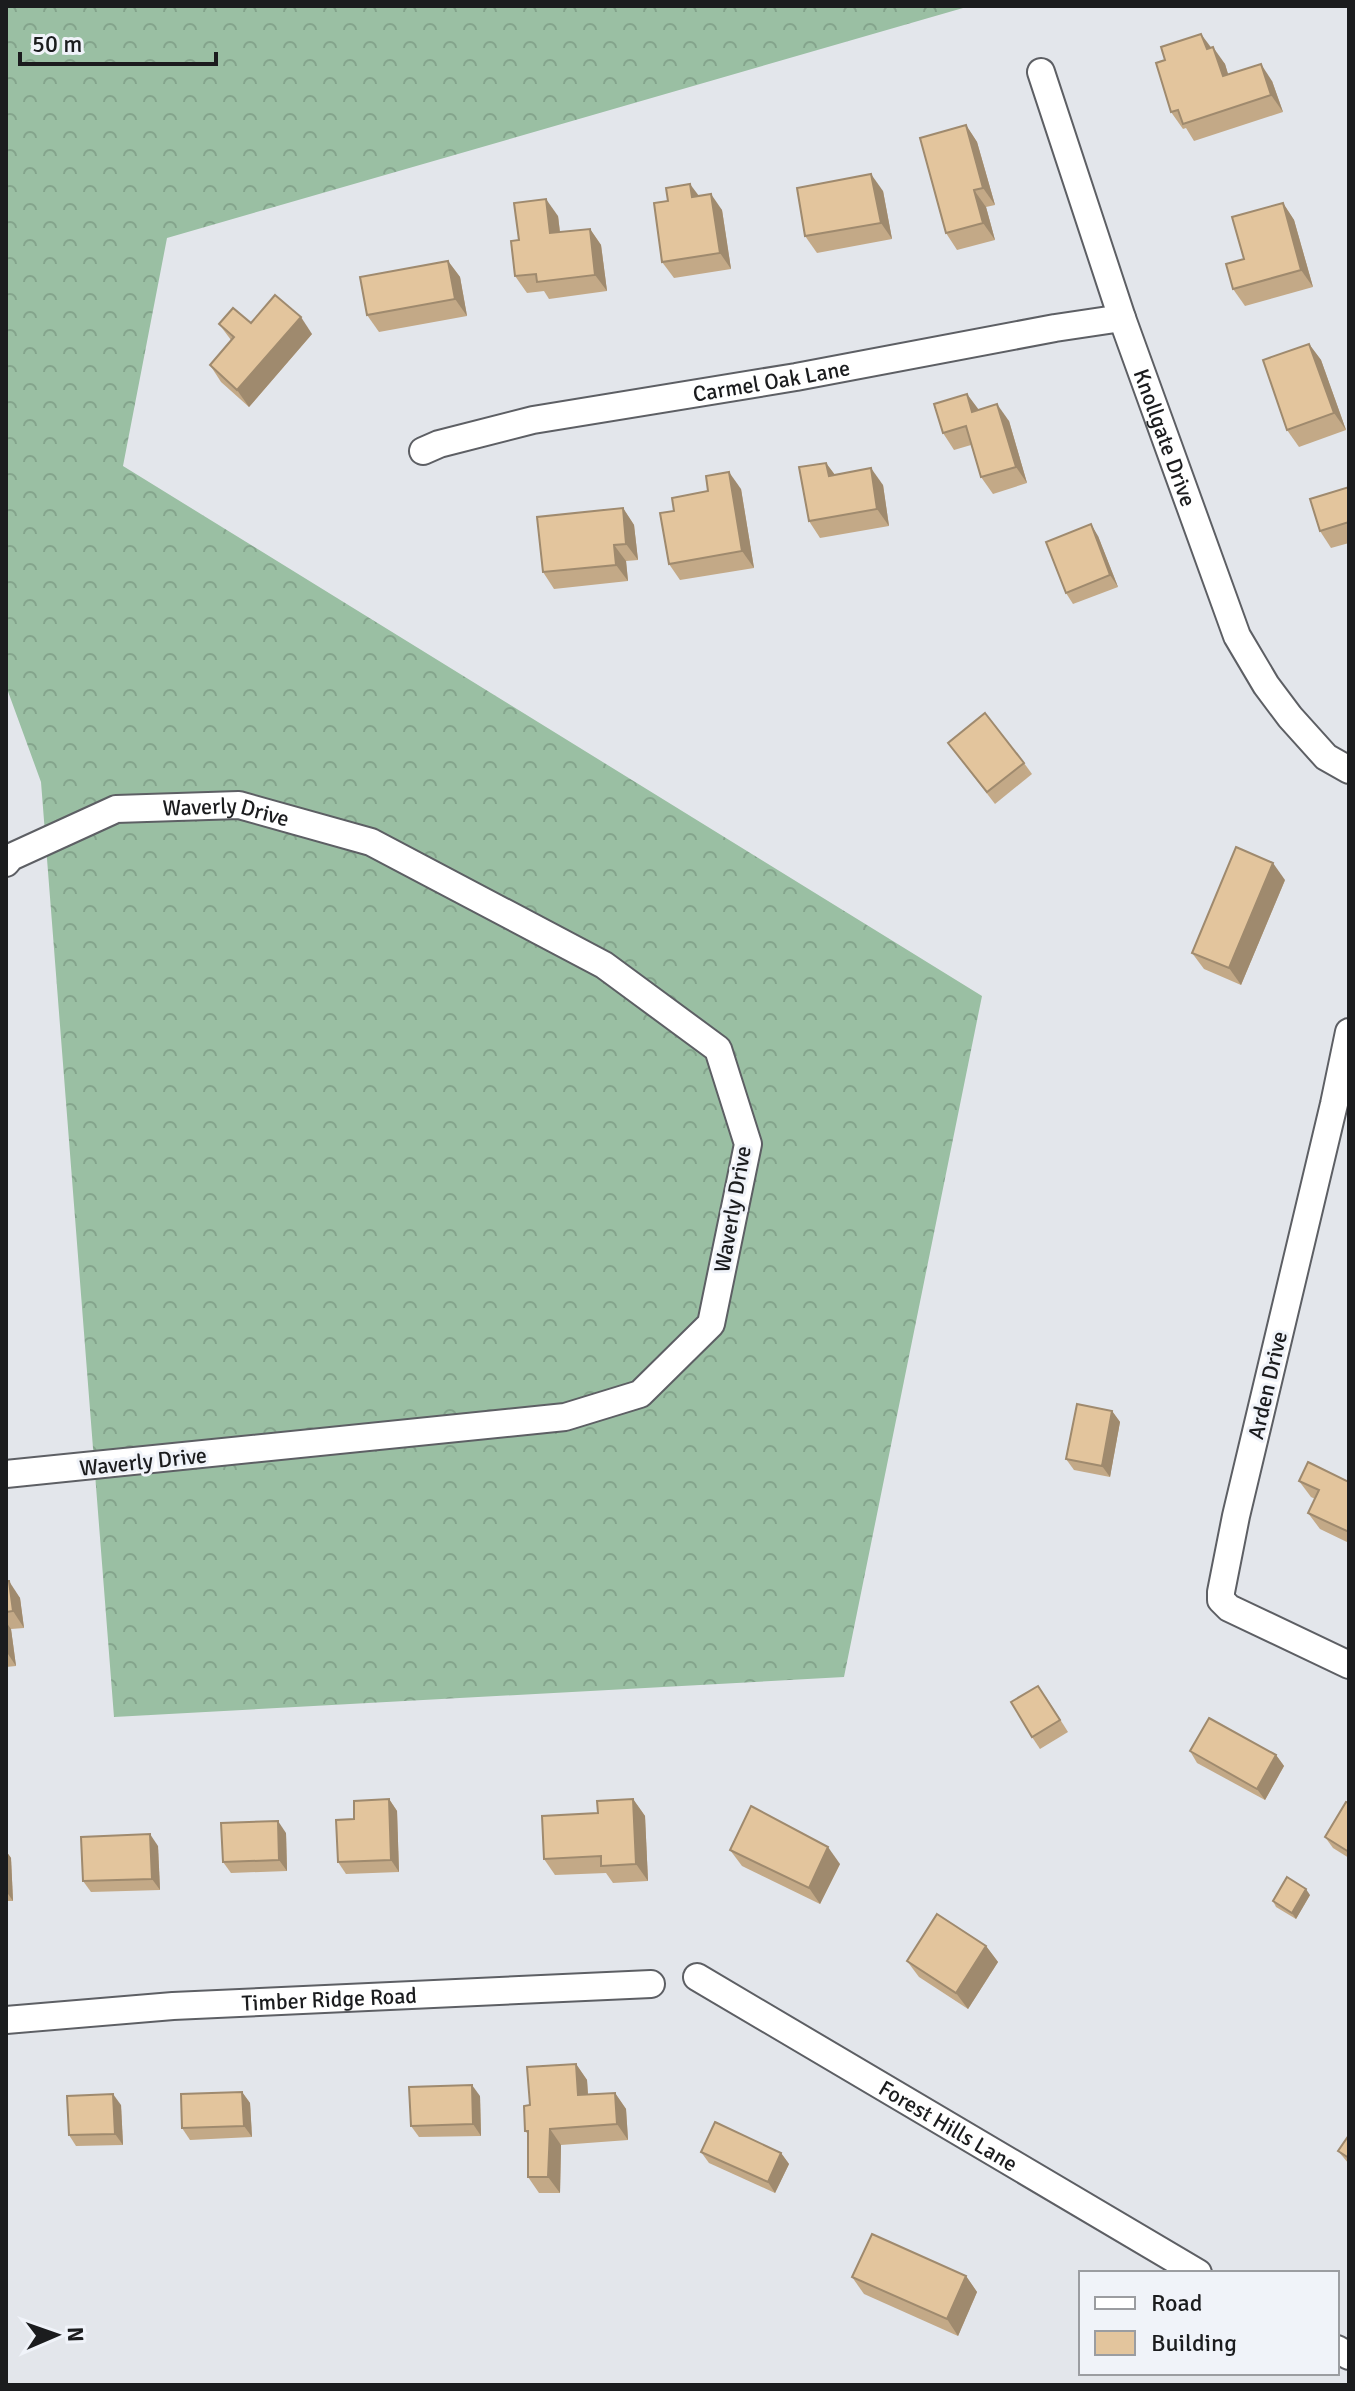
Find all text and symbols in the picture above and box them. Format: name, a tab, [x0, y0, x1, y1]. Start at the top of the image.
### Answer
scale bar	[20, 16, 216, 66]
text: 50 m	[32, 29, 82, 59]
street label: Carmel Oak Lane	[691, 354, 852, 408]
street label: Knollgate Drive	[1127, 365, 1202, 510]
street label: Waverly Drive	[162, 792, 292, 832]
street label: Waverly Drive	[708, 1144, 757, 1274]
street label: Arden Drive	[1242, 1328, 1293, 1442]
street label: Waverly Drive	[78, 1441, 208, 1482]
street label: Timber Ridge Road	[241, 1982, 417, 2017]
street label: Forest Hills Lane	[874, 2075, 1022, 2177]
legend	[1079, 2271, 1339, 2375]
text: Road	[1151, 2288, 1202, 2318]
north arrow	[16, 2295, 96, 2375]
text: N	[62, 2326, 89, 2342]
text: Building	[1151, 2328, 1237, 2358]

